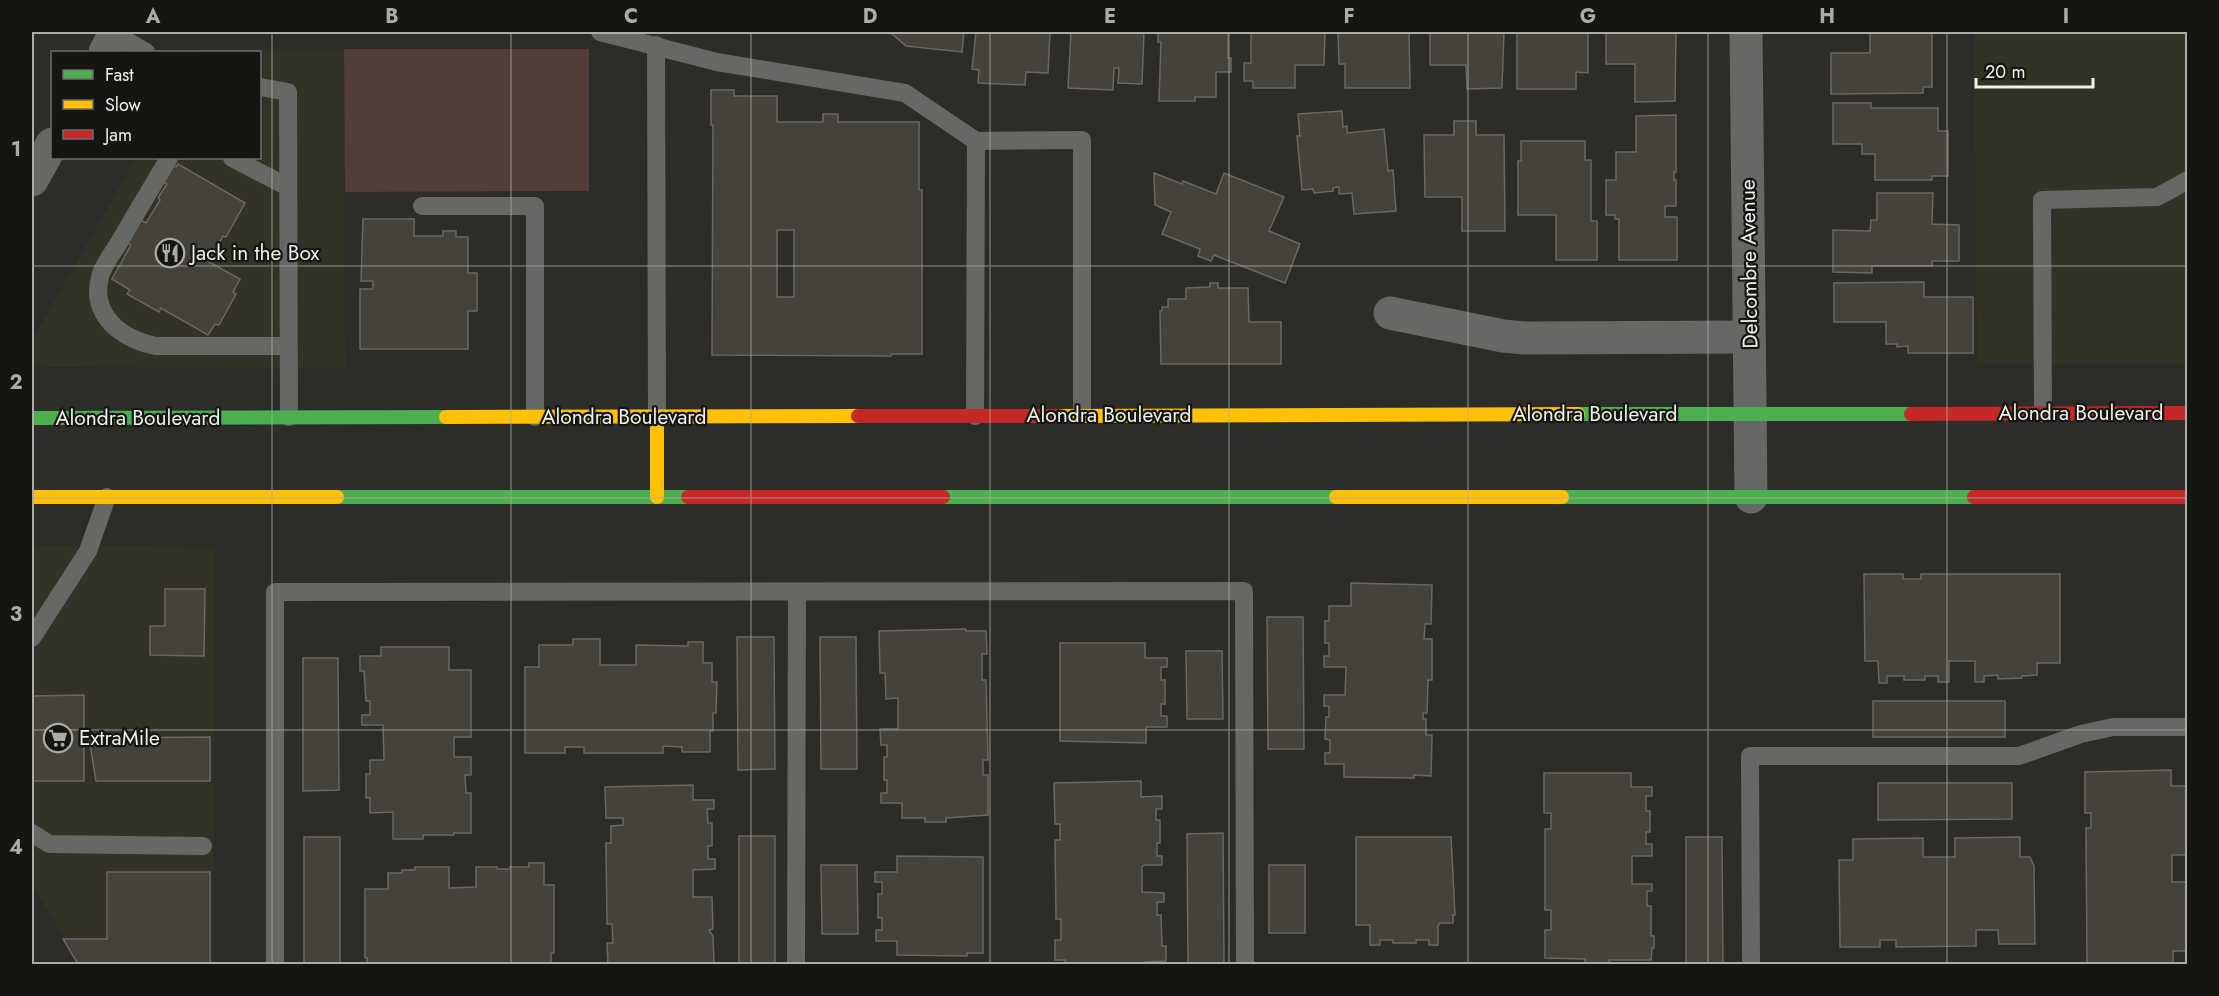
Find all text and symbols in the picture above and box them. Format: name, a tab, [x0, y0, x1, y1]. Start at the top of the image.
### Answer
text: A	[145, 2, 161, 31]
text: B	[385, 2, 399, 31]
text: C	[624, 2, 638, 31]
text: D	[863, 2, 877, 31]
text: E	[1104, 2, 1116, 31]
text: F	[1343, 2, 1355, 31]
text: G	[1580, 2, 1596, 31]
text: H	[1819, 2, 1835, 31]
text: I	[2063, 2, 2069, 31]
legend	[51, 51, 261, 159]
scale bar	[1976, 51, 2093, 89]
text: 20 m	[1985, 59, 2025, 85]
text: Fast	[105, 62, 134, 88]
text: Slow	[105, 92, 142, 118]
text: Jam	[103, 122, 132, 148]
text: 1	[11, 135, 21, 164]
street label: Delcombre Avenue	[1733, 179, 1765, 349]
restaurant icon: Jack in the Box	[154, 237, 186, 269]
place label: Jack in the Box	[188, 238, 320, 268]
text: 2	[9, 368, 23, 397]
street label: Alondra Boulevard	[1999, 398, 2163, 428]
street label: Alondra Boulevard	[1513, 399, 1677, 429]
street label: Alondra Boulevard	[1027, 400, 1191, 430]
street label: Alondra Boulevard	[542, 402, 706, 432]
street label: Alondra Boulevard	[56, 403, 220, 433]
text: 3	[10, 600, 22, 629]
supermarket icon: ExtraMile	[42, 722, 74, 754]
place label: ExtraMile	[79, 723, 160, 753]
text: 4	[9, 833, 23, 862]

